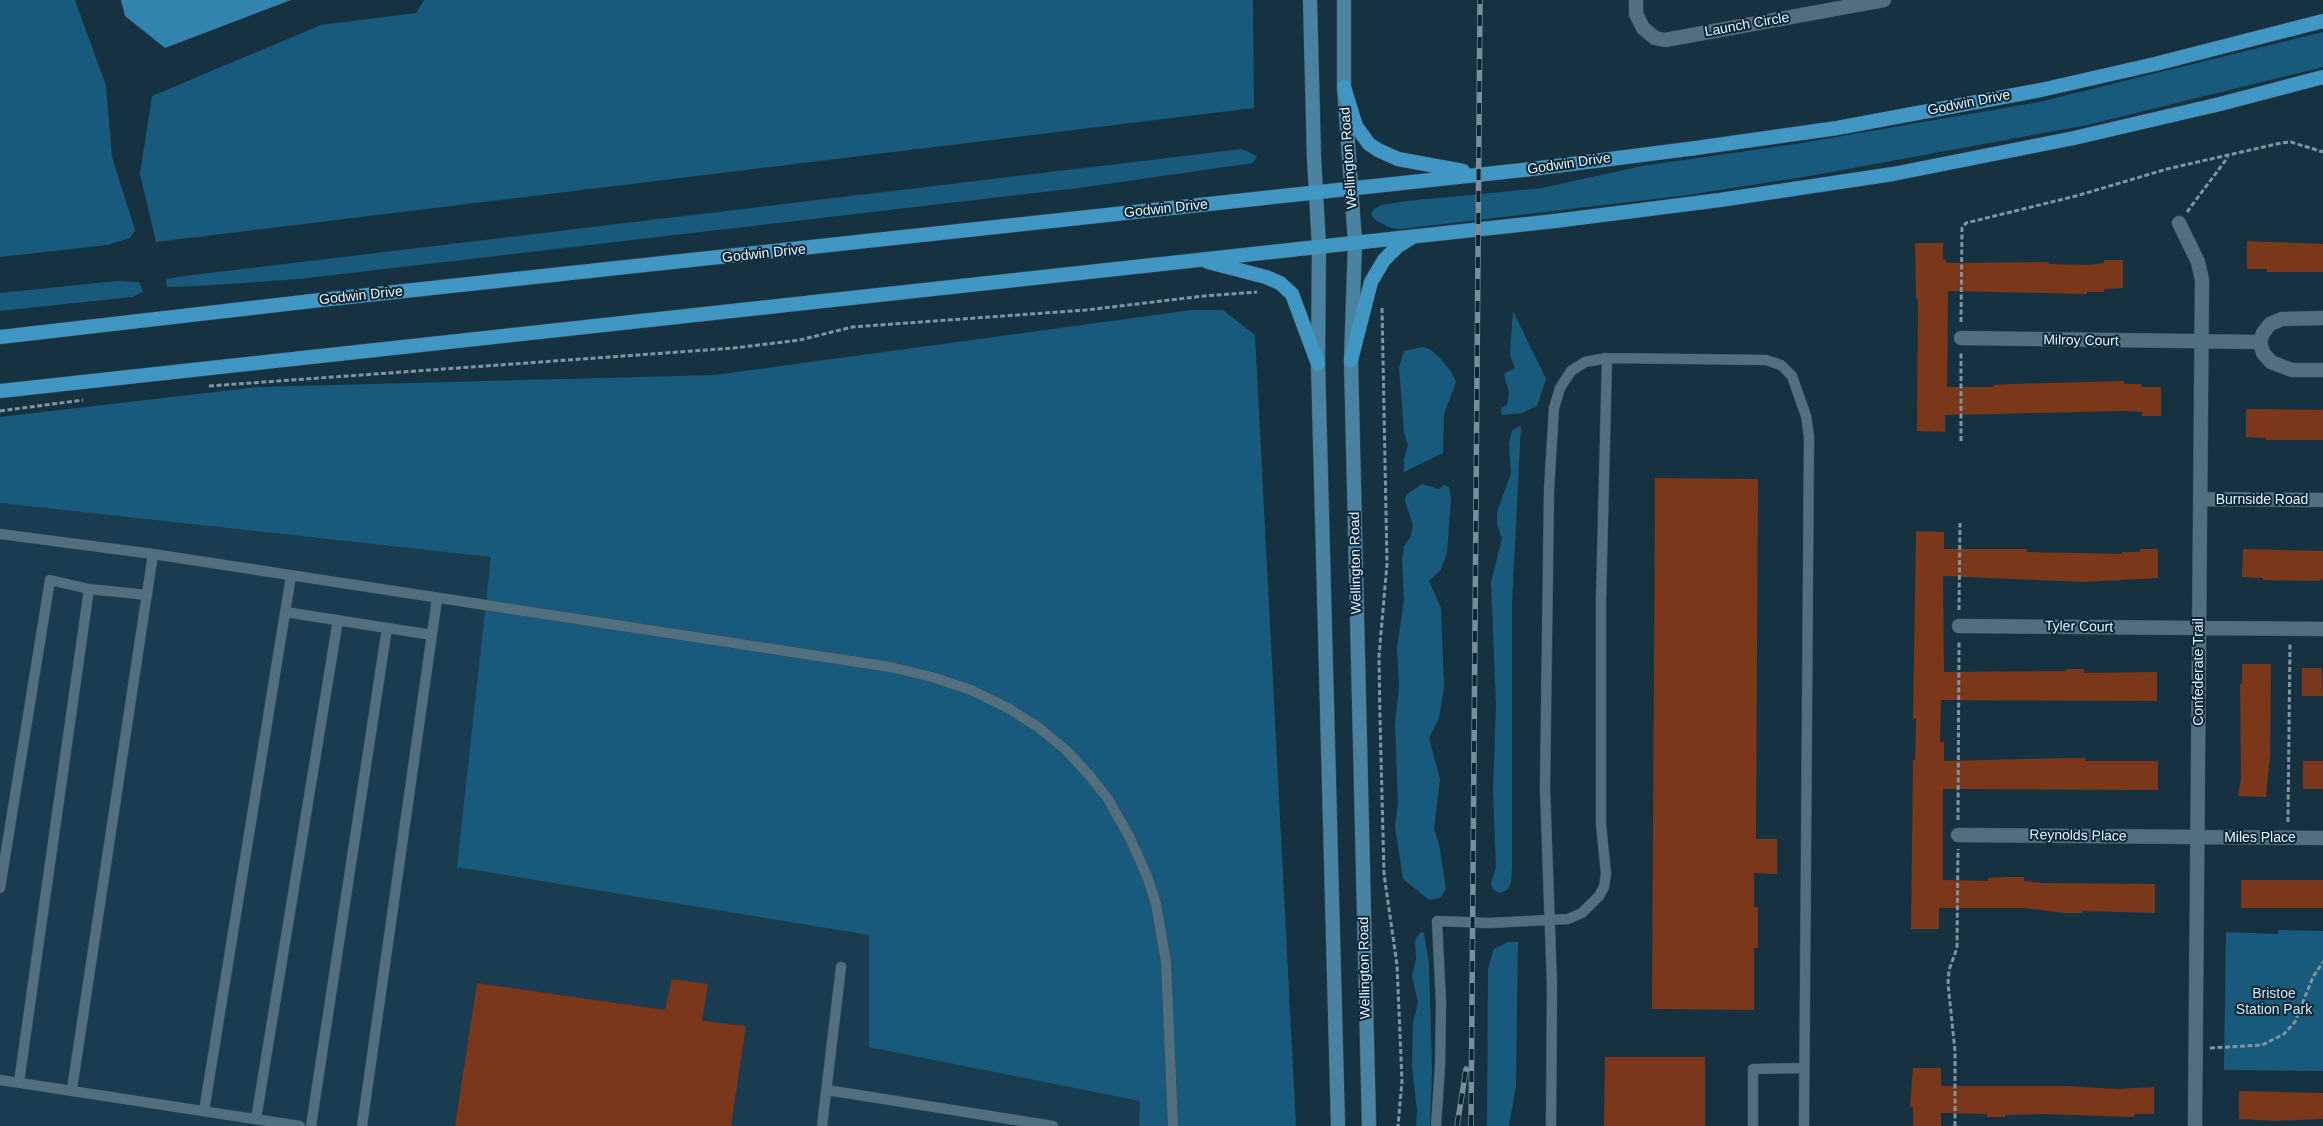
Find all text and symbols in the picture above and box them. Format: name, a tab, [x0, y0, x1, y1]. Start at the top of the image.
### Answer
street label: Launch Circle	[1703, 9, 1791, 41]
street label: Godwin Drive	[1926, 87, 2012, 119]
street label: Wellington Road	[1337, 106, 1361, 210]
street label: Godwin Drive	[1526, 150, 1612, 178]
street label: Godwin Drive	[1123, 196, 1209, 222]
street label: Godwin Drive	[721, 241, 807, 267]
street label: Godwin Drive	[318, 283, 404, 309]
street label: Milroy Court	[2043, 332, 2119, 350]
street label: Burnside Road	[2216, 492, 2308, 508]
street label: Wellington Road	[1347, 512, 1365, 614]
street label: Tyler Court	[2045, 618, 2113, 636]
street label: Confederate Trail	[2191, 618, 2207, 726]
street label: Reynolds Place	[2029, 827, 2127, 845]
street label: Miles Place	[2224, 830, 2296, 846]
street label: Wellington Road	[1356, 917, 1374, 1019]
park label: Bristoe Station Park	[2236, 986, 2312, 1019]

